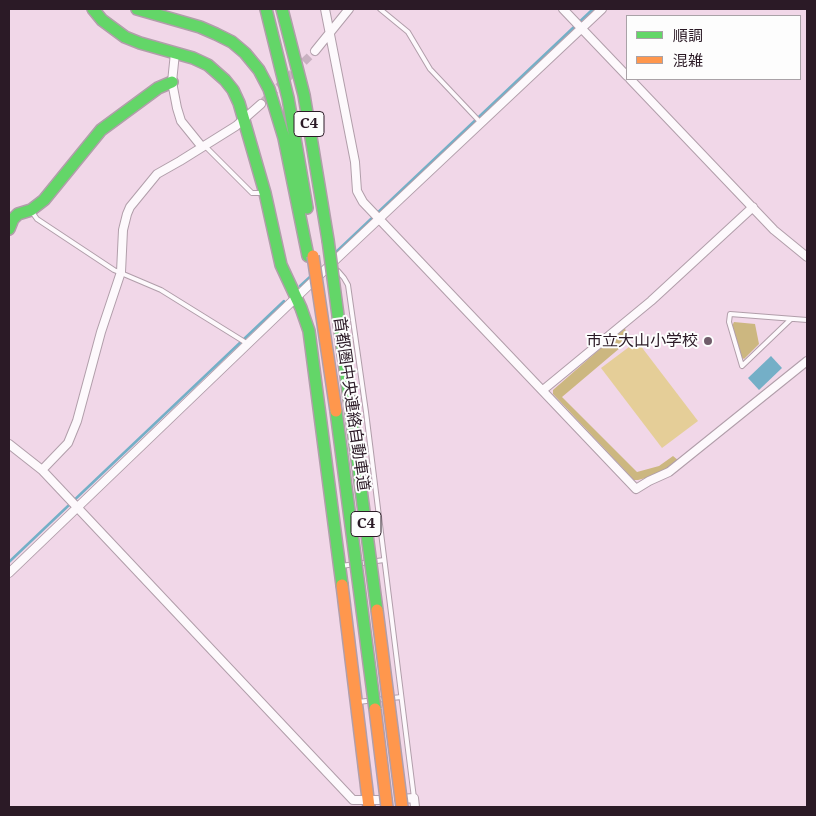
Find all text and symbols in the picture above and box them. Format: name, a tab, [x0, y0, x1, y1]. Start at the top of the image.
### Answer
legend	[626, 15, 801, 80]
text: 順調	[673, 25, 703, 45]
text: 混雑	[673, 50, 703, 70]
road number: C4	[294, 112, 324, 136]
street label: 首都圏中央連絡自動車道	[329, 316, 373, 492]
place label: 市立大山小学校	[586, 331, 698, 351]
marker: 市立大山小学校	[702, 335, 714, 347]
road number: C4	[351, 512, 381, 536]

